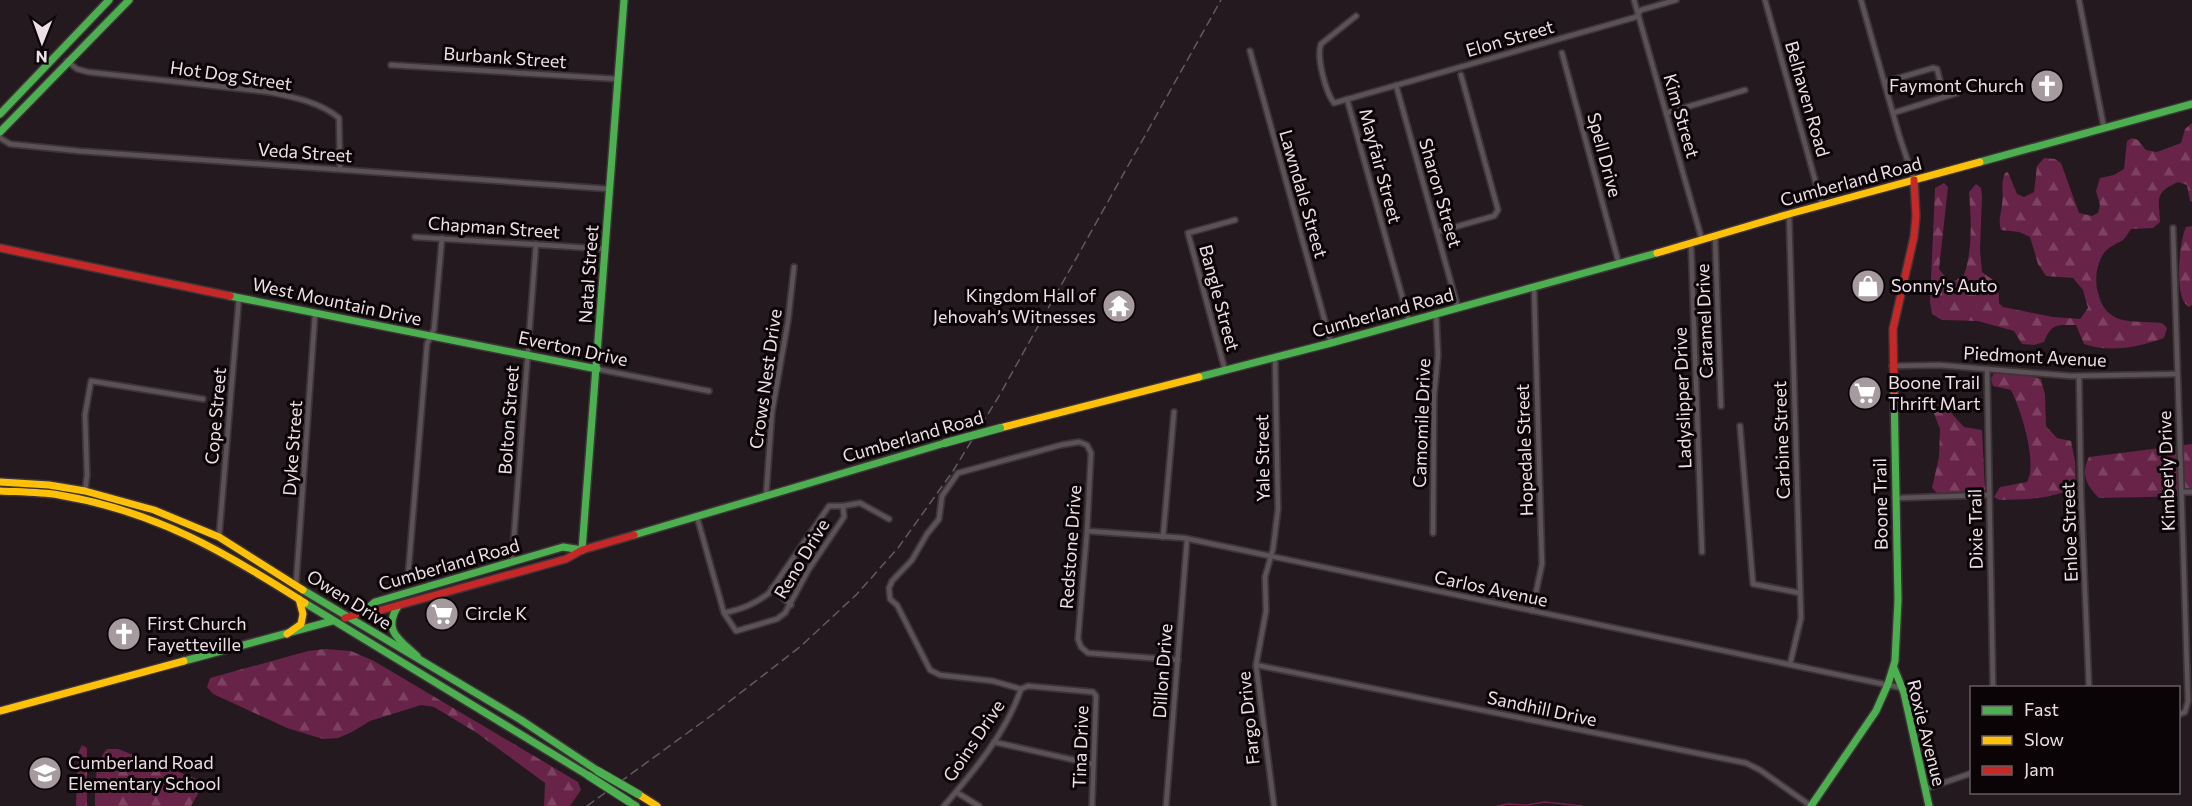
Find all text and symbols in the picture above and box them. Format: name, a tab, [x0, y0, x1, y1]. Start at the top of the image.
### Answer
north arrow	[12, 12, 72, 72]
street label: Elon Street	[1463, 15, 1556, 61]
street label: Belhaven Road	[1781, 38, 1835, 159]
street label: Burbank Street	[443, 42, 567, 72]
text: N	[36, 48, 48, 67]
street label: Hot Dog Street	[169, 56, 294, 94]
church icon: Faymont Church	[2029, 68, 2065, 104]
street label: Kim Street	[1659, 71, 1704, 160]
place label: Faymont Church	[1889, 74, 2024, 96]
street label: Mayfair Street	[1355, 106, 1407, 226]
street label: Spell Drive	[1583, 110, 1627, 200]
street label: Lawndale Street	[1275, 127, 1333, 260]
street label: Sharon Street	[1415, 136, 1467, 250]
street label: Veda Street	[257, 138, 353, 166]
street label: Cumberland Road	[1778, 152, 1924, 211]
street label: Chapman Street	[427, 211, 561, 243]
street label: Natal Street	[574, 224, 602, 324]
street label: Bangle Street	[1195, 242, 1245, 353]
street label: Caramel Drive	[1691, 263, 1717, 379]
shop icon: Sonny's Auto	[1850, 268, 1886, 304]
street label: West Mountain Drive	[251, 272, 424, 330]
place label: Sonny's Auto	[1891, 274, 1998, 296]
street label: Cumberland Road	[1310, 283, 1456, 342]
place label: Kingdom Hall of Jehovah’s Witnesses	[933, 284, 1097, 327]
temple icon: Kingdom Hall of Jehovah’s Witnesses	[1101, 288, 1137, 324]
street label: Crows Nest Drive	[744, 307, 786, 450]
street label: Everton Drive	[517, 326, 630, 370]
street label: Ladyslipper Drive	[1669, 327, 1695, 469]
street label: Piedmont Avenue	[1963, 341, 2107, 371]
street label: Camomile Drive	[1408, 358, 1434, 488]
street label: Bolton Street	[493, 364, 523, 475]
street label: Cope Street	[200, 366, 230, 465]
place label: Boone Trail Thrift Mart	[1888, 371, 1981, 414]
supermarket icon: Boone Trail Thrift Mart	[1847, 375, 1883, 411]
street label: Carbine Street	[1768, 381, 1794, 500]
street label: Hopedale Street	[1511, 383, 1537, 517]
street label: Dyke Street	[278, 399, 306, 496]
street label: Cumberland Road	[840, 405, 986, 467]
street label: Kimberly Drive	[2153, 410, 2179, 532]
street label: Yale Street	[1250, 414, 1274, 502]
street label: Boone Trail	[1868, 458, 1892, 550]
street label: Enloe Street	[2056, 482, 2082, 582]
street label: Redstone Drive	[1055, 484, 1085, 610]
street label: Dixie Trail	[1963, 488, 1987, 570]
street label: Reno Drive	[769, 515, 833, 602]
street label: Cumberland Road	[376, 533, 522, 595]
street label: Owen Drive	[303, 565, 396, 634]
street label: Carlos Avenue	[1432, 565, 1550, 611]
supermarket icon: Circle K	[424, 596, 460, 632]
place label: Circle K	[465, 602, 527, 624]
place label: First Church Fayetteville	[147, 612, 247, 655]
church icon: First Church Fayetteville	[106, 616, 142, 652]
street label: Dillon Drive	[1148, 623, 1176, 719]
street label: Fargo Drive	[1232, 670, 1264, 766]
street label: Roxie Avenue	[1903, 677, 1951, 788]
street label: Sandhill Drive	[1485, 686, 1599, 730]
legend	[1970, 686, 2180, 794]
street label: Goins Drive	[938, 695, 1009, 786]
text: Fast	[2024, 698, 2059, 720]
street label: Tina Drive	[1068, 705, 1092, 789]
text: Slow	[2024, 728, 2064, 750]
place label: Cumberland Road Elementary School	[68, 751, 221, 794]
school or university icon: Cumberland Road Elementary School	[27, 755, 63, 791]
text: Jam	[2024, 758, 2054, 780]

